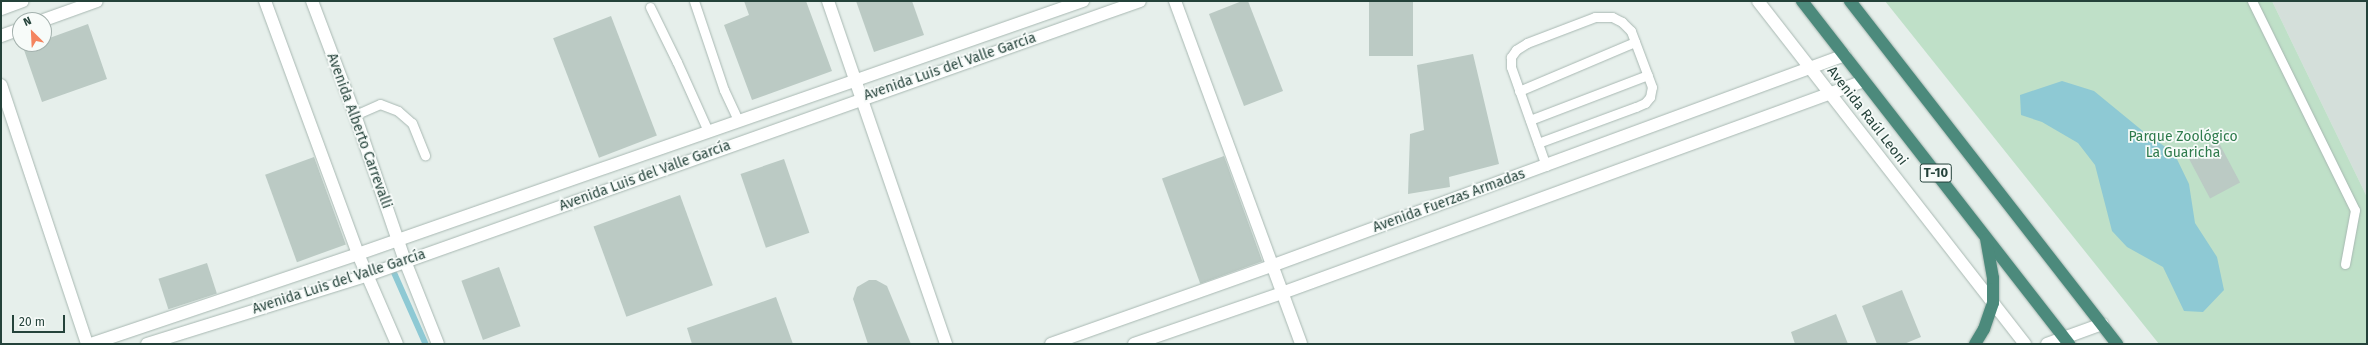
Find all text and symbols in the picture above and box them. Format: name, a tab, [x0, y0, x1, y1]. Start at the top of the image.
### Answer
north arrow	[12, 12, 52, 52]
text: N	[21, 14, 33, 29]
street label: Avenida Luis del Valle García	[862, 30, 1038, 104]
street label: Avenida Alberto Carrevalli	[323, 51, 395, 211]
street label: Avenida Raúl Leoni	[1823, 63, 1911, 169]
park label: Parque Zoológico La Guaricha	[2128, 129, 2238, 162]
street label: Avenida Luis del Valle García	[557, 137, 733, 215]
road number: T-10	[1919, 162, 1953, 184]
street label: Avenida Fuerzas Armadas	[1371, 166, 1527, 236]
street label: Avenida Luis del Valle García	[250, 246, 428, 318]
scale bar	[14, 307, 67, 333]
text: 20 m	[19, 315, 45, 329]

